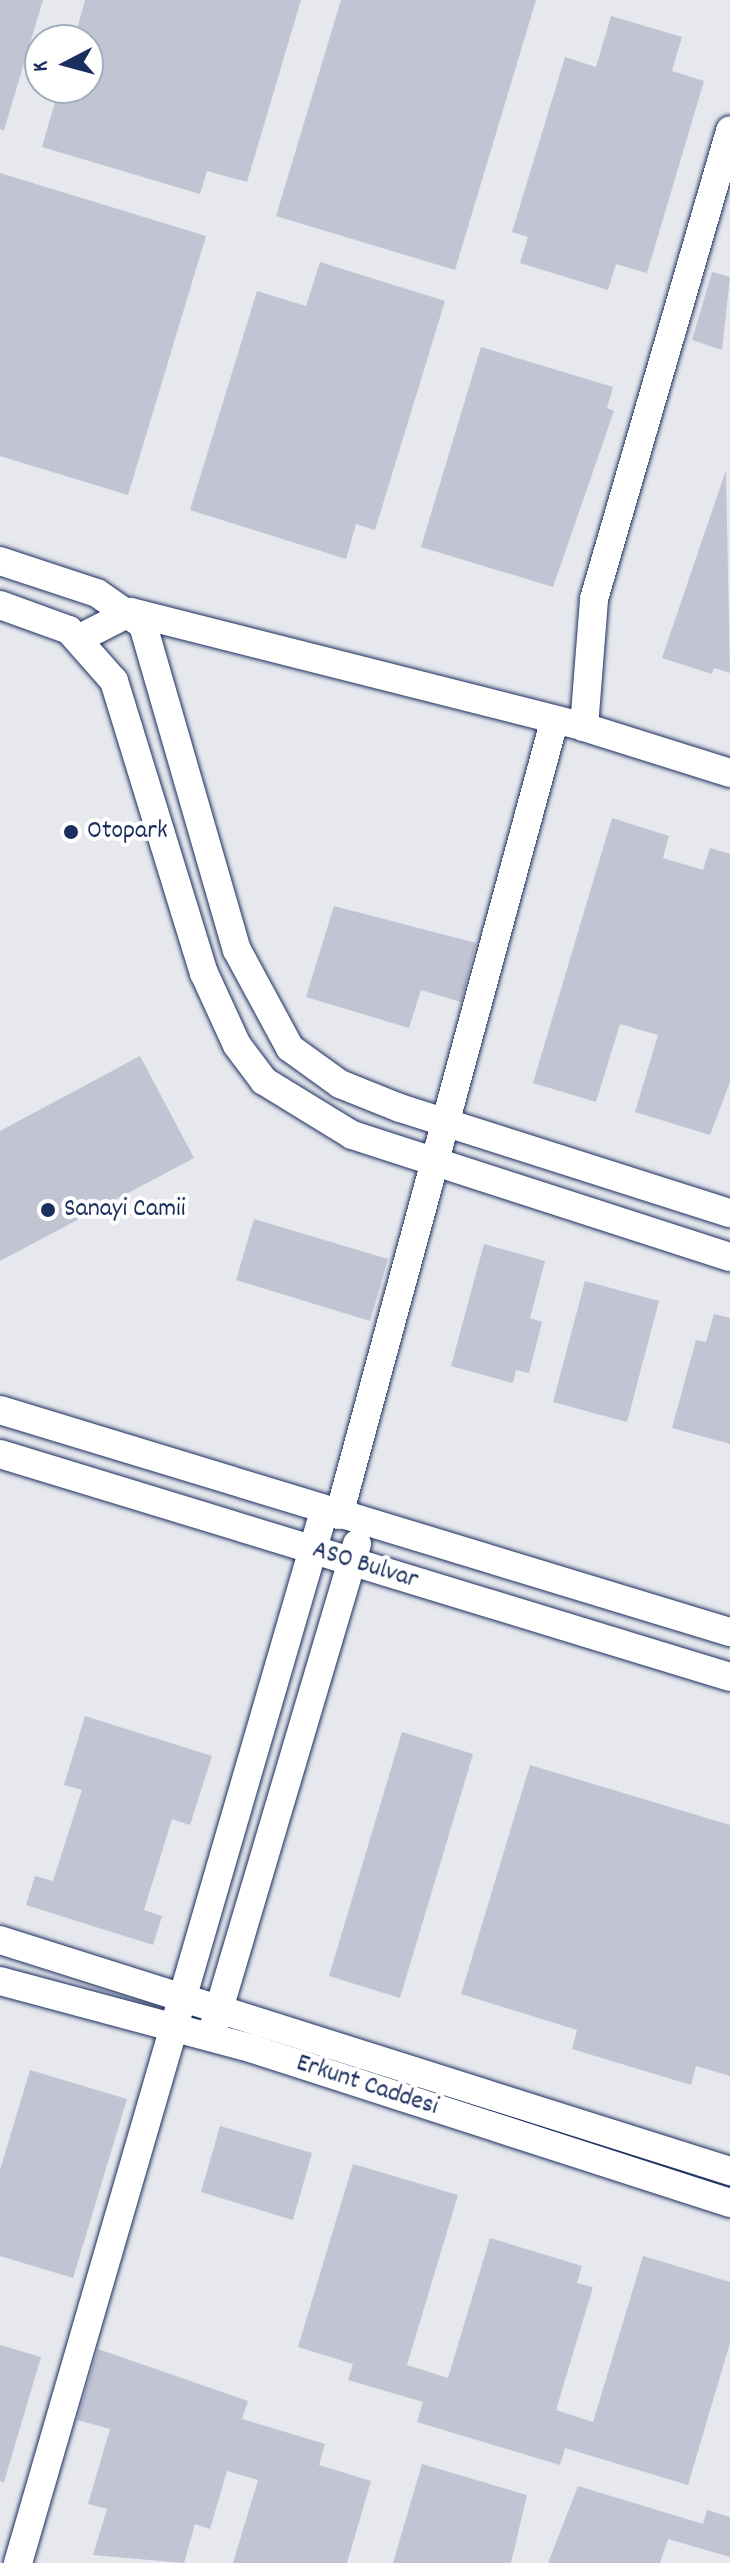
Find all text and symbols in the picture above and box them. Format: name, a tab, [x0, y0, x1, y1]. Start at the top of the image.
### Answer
north arrow	[24, 24, 104, 104]
text: K	[26, 60, 58, 73]
place label: Otopark	[87, 816, 168, 848]
marker: Otopark	[62, 823, 80, 841]
place label: Sanayi Camii	[64, 1194, 186, 1226]
marker: Sanayi Camii	[39, 1201, 57, 1219]
street label: ASO Bulvar	[308, 1535, 422, 1597]
street label: Erkunt Caddesi	[292, 2048, 442, 2124]

